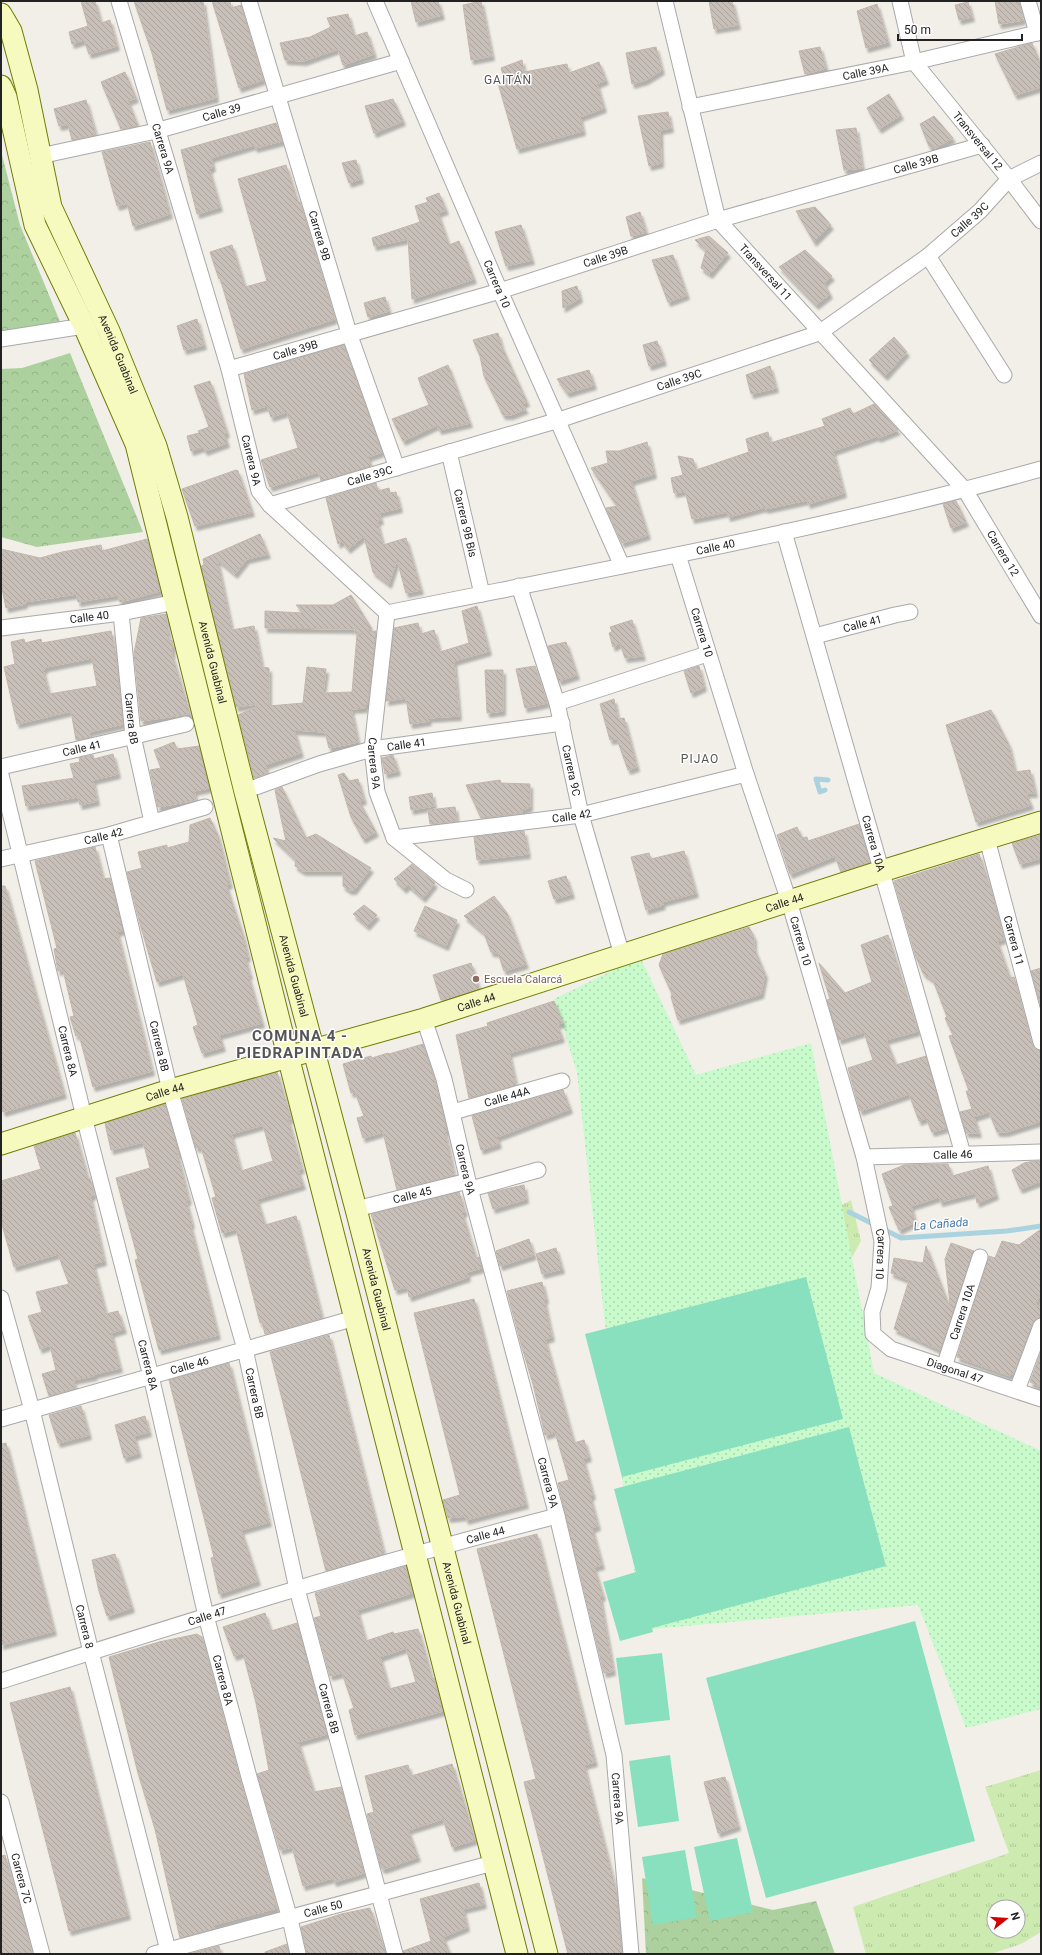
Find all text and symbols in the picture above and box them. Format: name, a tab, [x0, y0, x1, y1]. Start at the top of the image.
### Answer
scale bar	[898, 16, 1022, 42]
text: 50 m	[904, 23, 931, 37]
street label: Calle 39A	[841, 61, 890, 83]
district label: GAITÁN	[484, 72, 532, 87]
street label: Calle 39	[201, 101, 242, 124]
street label: Transversal 12	[950, 109, 1006, 173]
street label: Carrera 9A	[149, 122, 177, 176]
street label: Calle 39B	[892, 151, 940, 176]
street label: Calle 39C	[948, 199, 991, 240]
street label: Carrera 9B	[306, 209, 333, 262]
street label: Transversal 11	[737, 241, 795, 303]
street label: Calle 39B	[581, 243, 630, 270]
street label: Carrera 10	[481, 258, 513, 310]
street label: Avenida Guabinal	[96, 312, 140, 396]
street label: Calle 39B	[271, 337, 320, 363]
street label: Calle 39C	[655, 366, 703, 393]
street label: Carrera 9A	[239, 433, 264, 488]
street label: Calle 39C	[346, 463, 394, 488]
street label: Carrera 9B Bis	[451, 488, 480, 559]
street label: Carrera 12	[984, 528, 1022, 578]
street label: Calle 40	[695, 537, 736, 557]
street label: Carrera 10	[688, 606, 716, 659]
street label: Calle 40	[69, 608, 110, 626]
street label: Calle 41	[842, 612, 883, 635]
street label: Avenida Guabinal	[196, 619, 229, 705]
street label: Carrera 8B	[122, 692, 141, 746]
street label: Calle 41	[386, 735, 427, 753]
street label: Calle 41	[61, 737, 103, 759]
street label: Carrera 9A	[365, 737, 383, 791]
street label: Carrera 9C	[560, 744, 583, 797]
district label: PIJAO	[681, 752, 719, 766]
street label: Calle 42	[551, 806, 593, 825]
street label: Carrera 10A	[859, 814, 888, 874]
street label: Calle 42	[83, 825, 124, 847]
street label: Calle 44	[764, 890, 805, 915]
street label: Carrera 11	[1001, 914, 1027, 967]
street label: Carrera 10	[787, 915, 814, 967]
street label: Avenida Guabinal	[277, 933, 311, 1019]
place label: Escuela Calarcá	[484, 973, 562, 986]
marker: Escuela Calarcá	[471, 974, 481, 984]
street label: Calle 44	[455, 990, 497, 1014]
street label: Carrera 8B	[147, 1019, 172, 1073]
street label: Carrera 8A	[56, 1024, 81, 1079]
district label: COMUNA 4 - PIEDRAPINTADA	[236, 1027, 364, 1062]
street label: Calle 44	[144, 1080, 186, 1104]
street label: Calle 44A	[483, 1084, 532, 1109]
street label: Carrera 9A	[453, 1142, 478, 1197]
street label: Calle 46	[933, 1147, 973, 1162]
street label: Calle 45	[392, 1184, 433, 1206]
water label: La Cañada	[913, 1215, 969, 1233]
street label: Carrera 10	[873, 1227, 888, 1280]
street label: Avenida Guabinal	[360, 1246, 393, 1332]
street label: Carrera 10A	[947, 1281, 978, 1342]
street label: Carrera 8A	[135, 1338, 161, 1392]
street label: Calle 46	[169, 1354, 210, 1377]
street label: Diagonal 47	[925, 1355, 985, 1386]
street label: Carrera 8B	[243, 1367, 266, 1420]
street label: Carrera 9A	[535, 1456, 561, 1510]
street label: Calle 44	[465, 1523, 506, 1546]
street label: Avenida Guabinal	[440, 1560, 474, 1646]
street label: Carrera 8	[73, 1603, 96, 1650]
street label: Calle 47	[186, 1604, 228, 1628]
street label: Carrera 8A	[210, 1653, 236, 1708]
street label: Carrera 8B	[316, 1682, 342, 1735]
street label: Carrera 9A	[609, 1772, 626, 1826]
street label: Carrera 7C	[9, 1851, 35, 1905]
street label: Calle 50	[302, 1897, 344, 1920]
north arrow	[986, 1899, 1026, 1939]
text: N	[1008, 1911, 1023, 1922]

